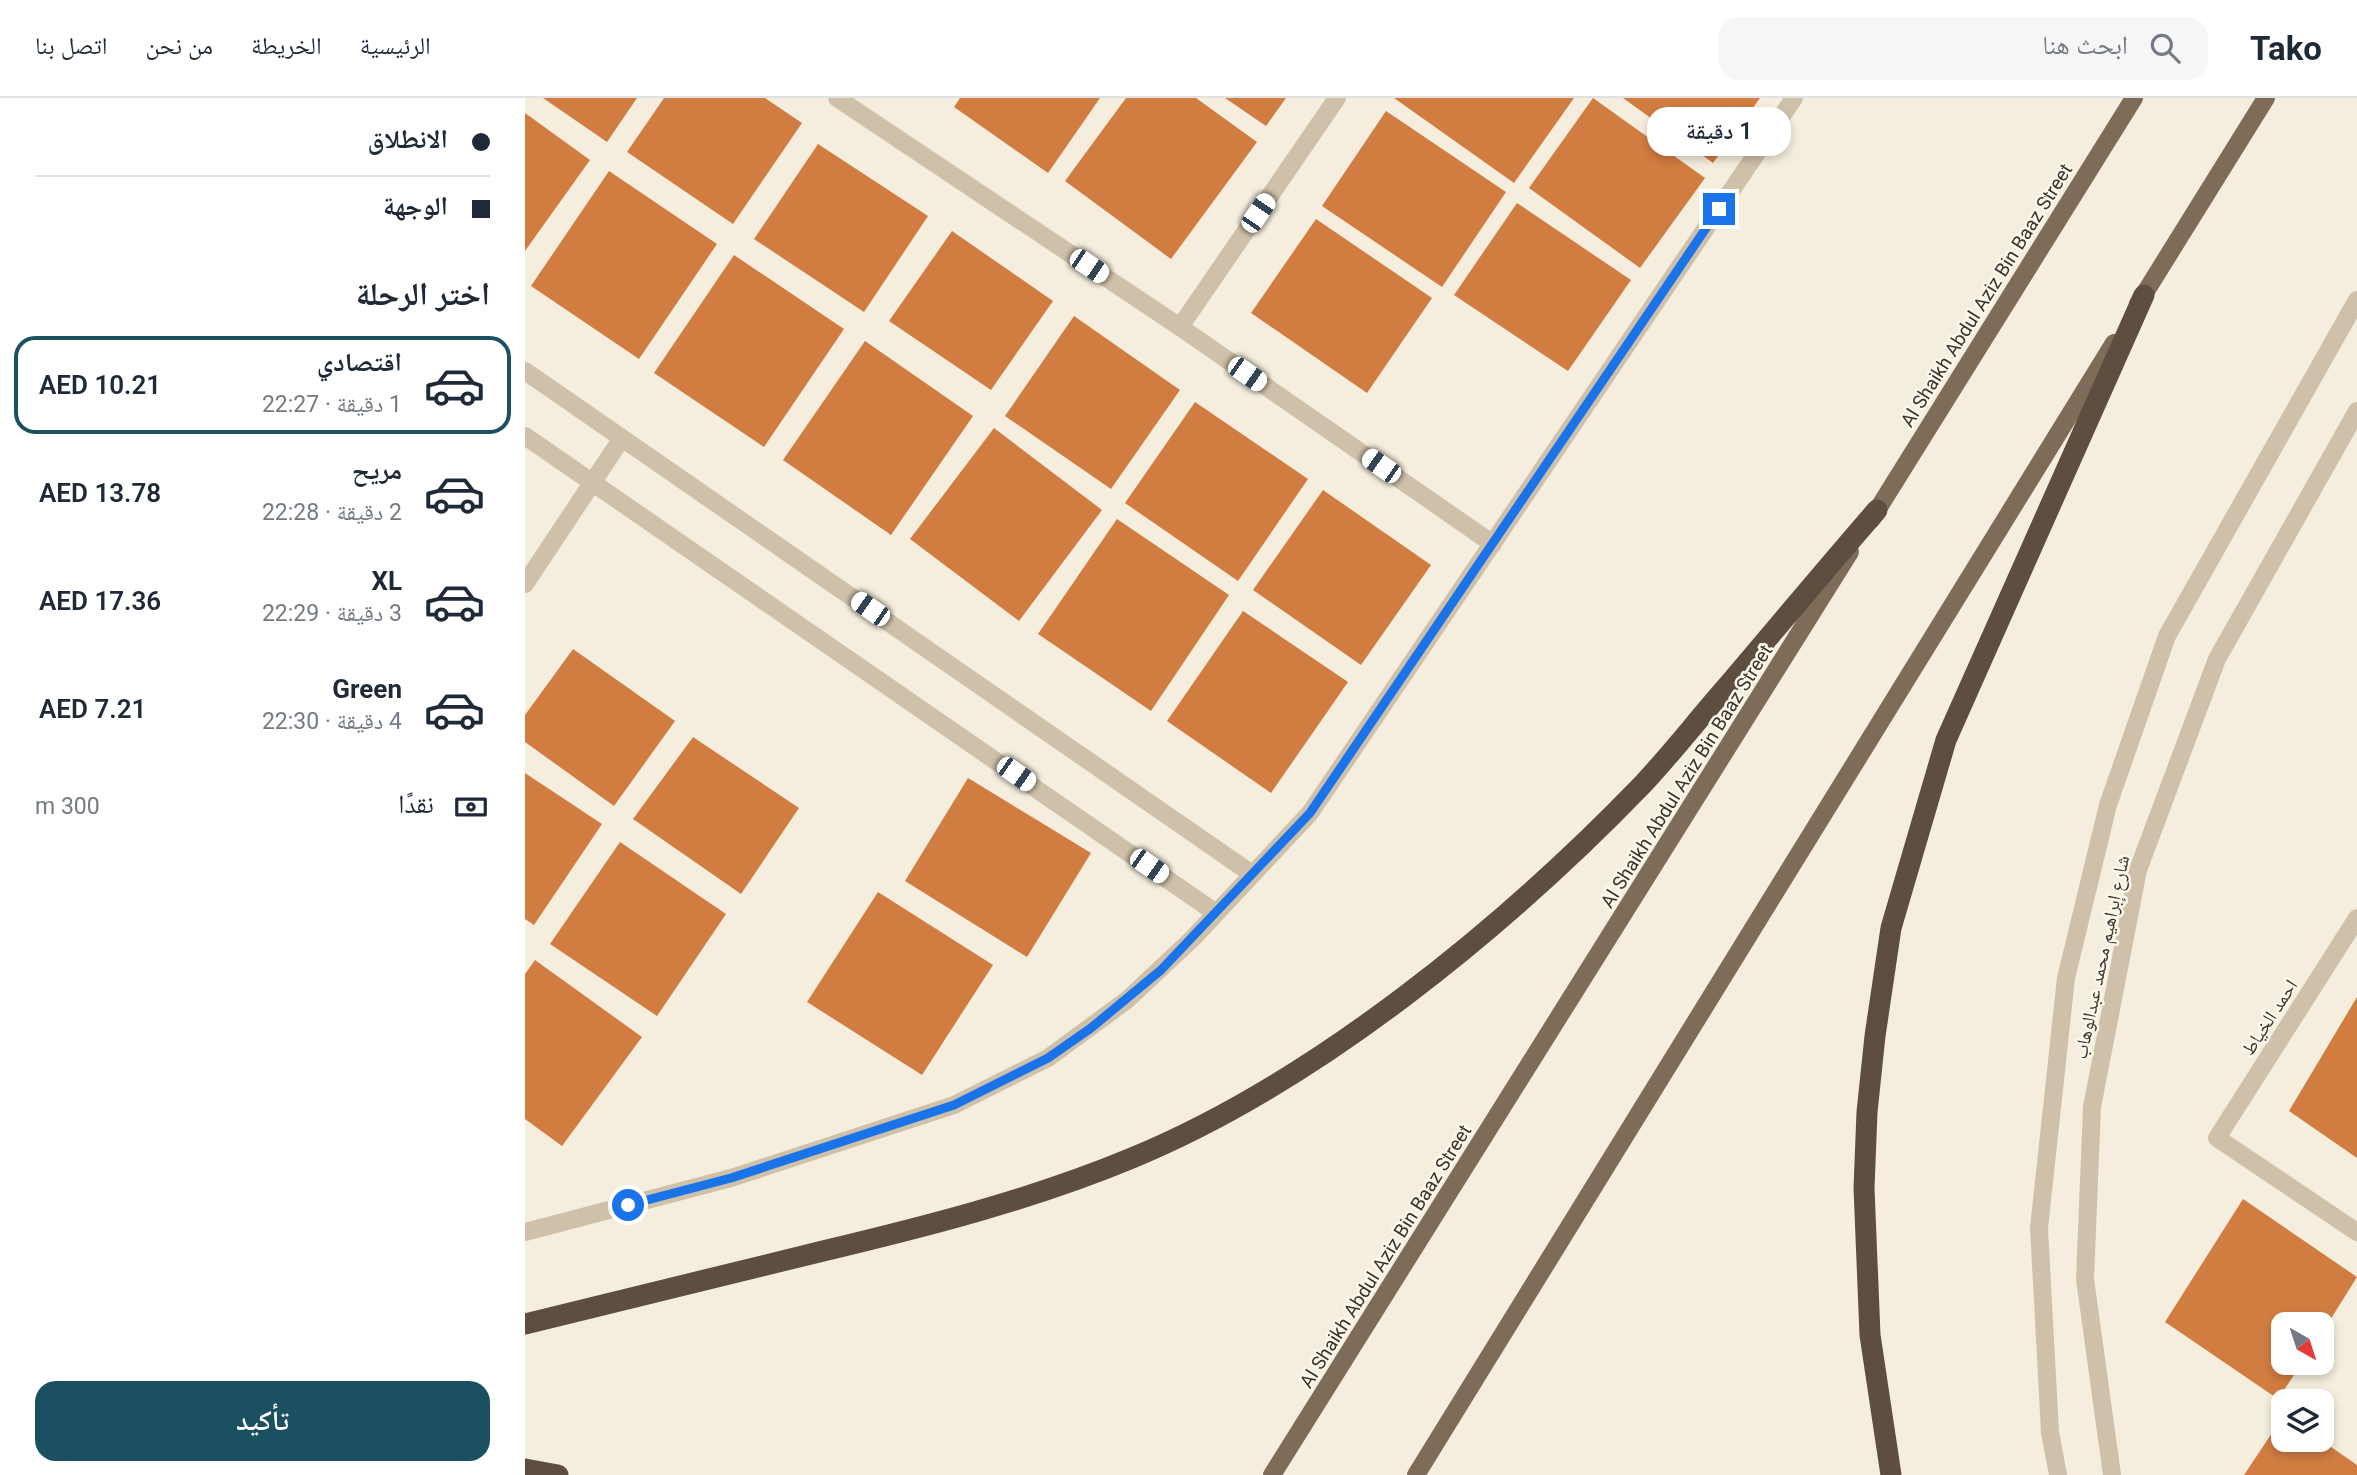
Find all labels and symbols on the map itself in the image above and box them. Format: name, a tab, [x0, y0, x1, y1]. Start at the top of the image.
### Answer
callout: 1 دقيقة	[1647, 108, 1791, 156]
street label: Al Shaikh Abdul Aziz Bin Baaz Street	[1896, 159, 2077, 431]
car	[1238, 190, 1279, 236]
route end	[1703, 193, 1735, 225]
car	[1066, 246, 1113, 286]
car	[1224, 353, 1271, 395]
car	[1358, 445, 1405, 487]
car	[847, 588, 894, 630]
street label: Al Shaikh Abdul Aziz Bin Baaz Street	[1596, 640, 1777, 912]
car	[993, 753, 1040, 795]
car	[1126, 845, 1173, 887]
street label: شارع إبراهيم محمد عبدالوهاب	[2069, 853, 2136, 1061]
street label: احمد الخياط	[2236, 975, 2302, 1059]
street label: Al Shaikh Abdul Aziz Bin Baaz Street	[1295, 1120, 1476, 1392]
route start	[612, 1189, 644, 1221]
north arrow	[2271, 1312, 2335, 1376]

